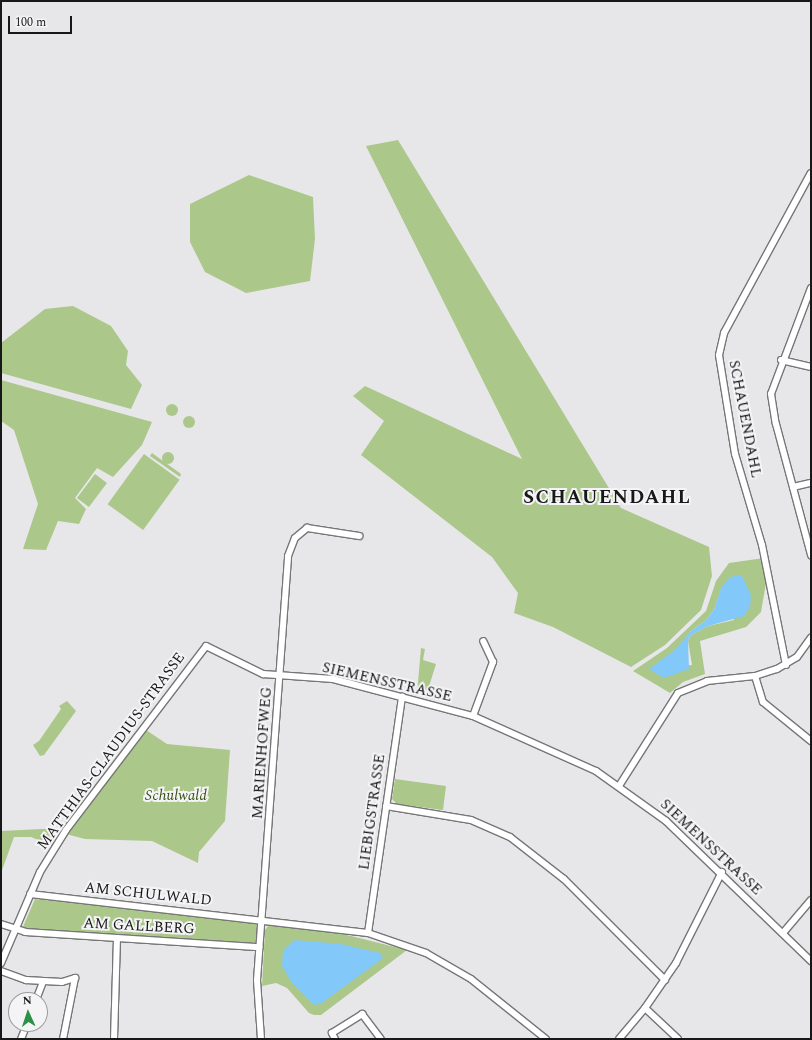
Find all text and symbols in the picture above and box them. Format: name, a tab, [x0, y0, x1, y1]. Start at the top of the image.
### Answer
scale bar	[10, 8, 74, 34]
text: 100 m	[15, 13, 46, 32]
street label: SCHAUENDAHL	[725, 359, 765, 479]
district label: SCHAUENDAHL	[523, 487, 691, 509]
street label: MATTHIAS-CLAUDIUS-STRASSE	[33, 649, 189, 853]
street label: SIEMENSSTRASSE	[320, 658, 454, 706]
street label: MARIENHOFWEG	[248, 686, 276, 820]
street label: LIEBIGSTRASSE	[355, 753, 389, 871]
park label: Schulwald	[145, 787, 207, 805]
street label: SIEMENSSTRASSE	[656, 795, 766, 899]
street label: AM SCHULWALD	[83, 878, 213, 910]
street label: AM GALLBERG	[83, 914, 195, 938]
north arrow	[8, 992, 48, 1032]
text: N	[22, 992, 32, 1009]

